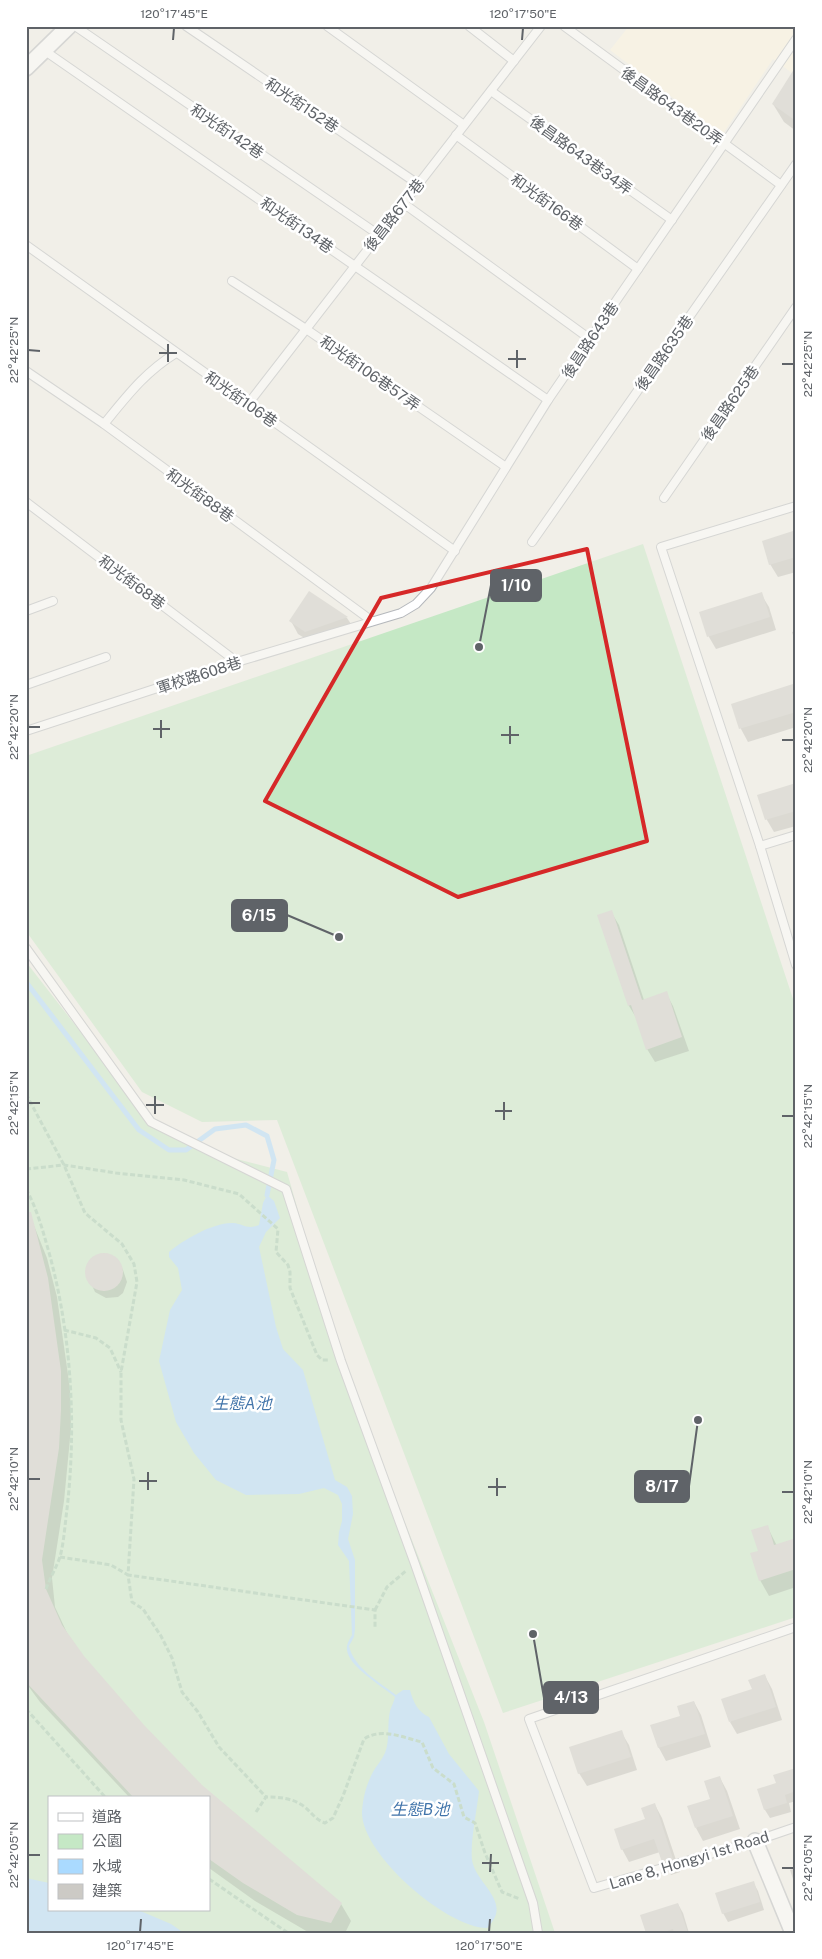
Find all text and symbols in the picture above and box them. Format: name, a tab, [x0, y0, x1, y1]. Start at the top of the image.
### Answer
text: 120°17'45"E	[140, 7, 208, 21]
text: 120°17'50"E	[489, 7, 557, 21]
street label: 後昌路643巷20弄	[618, 63, 726, 149]
street label: 和光街152巷	[262, 74, 342, 136]
street label: 和光街142巷	[187, 100, 267, 162]
street label: 後昌路643巷34弄	[527, 112, 635, 198]
street label: 和光街166巷	[508, 170, 586, 234]
street label: 後昌路677巷	[360, 175, 428, 255]
street label: 和光街134巷	[257, 194, 337, 256]
street label: 後昌路643巷	[558, 299, 622, 381]
street label: 後昌路635巷	[632, 312, 696, 394]
text: 22°42'25"N	[7, 317, 21, 383]
text: 22°42'25"N	[801, 331, 815, 397]
street label: 和光街106巷57弄	[317, 332, 423, 414]
street label: 後昌路625巷	[698, 362, 762, 444]
street label: 和光街106巷	[202, 368, 280, 430]
street label: 和光街88巷	[163, 465, 237, 525]
street label: 和光街68巷	[95, 551, 169, 613]
callout: 1/10	[491, 570, 541, 601]
text: 1/10	[501, 576, 531, 595]
street label: 軍校路608巷	[155, 653, 243, 697]
text: 22°42'20"N	[7, 694, 21, 760]
text: 22°42'20"N	[801, 707, 815, 773]
callout: 6/15	[232, 900, 287, 931]
text: 6/15	[242, 906, 276, 925]
text: 22°42'15"N	[7, 1071, 21, 1135]
text: 22°42'15"N	[801, 1084, 815, 1148]
water label: 生態A池	[213, 1394, 273, 1413]
text: 22°42'10"N	[7, 1447, 21, 1511]
text: 22°42'10"N	[801, 1460, 815, 1524]
callout: 8/17	[635, 1471, 689, 1502]
text: 8/17	[645, 1477, 679, 1496]
callout: 4/13	[544, 1682, 598, 1713]
text: 4/13	[554, 1688, 588, 1707]
legend	[48, 1796, 210, 1912]
water label: 生態B池	[391, 1800, 451, 1819]
text: 道路	[92, 1808, 122, 1825]
text: 22°42'05"N	[7, 1822, 21, 1888]
street label: Lane 8, Hongyi 1st Road	[607, 1828, 771, 1892]
text: 公園	[92, 1832, 122, 1849]
text: 22°42'05"N	[801, 1835, 815, 1901]
text: 水域	[92, 1858, 122, 1875]
text: 建築	[92, 1882, 122, 1899]
text: 120°17'45"E	[106, 1939, 174, 1953]
text: 120°17'50"E	[455, 1939, 523, 1953]

